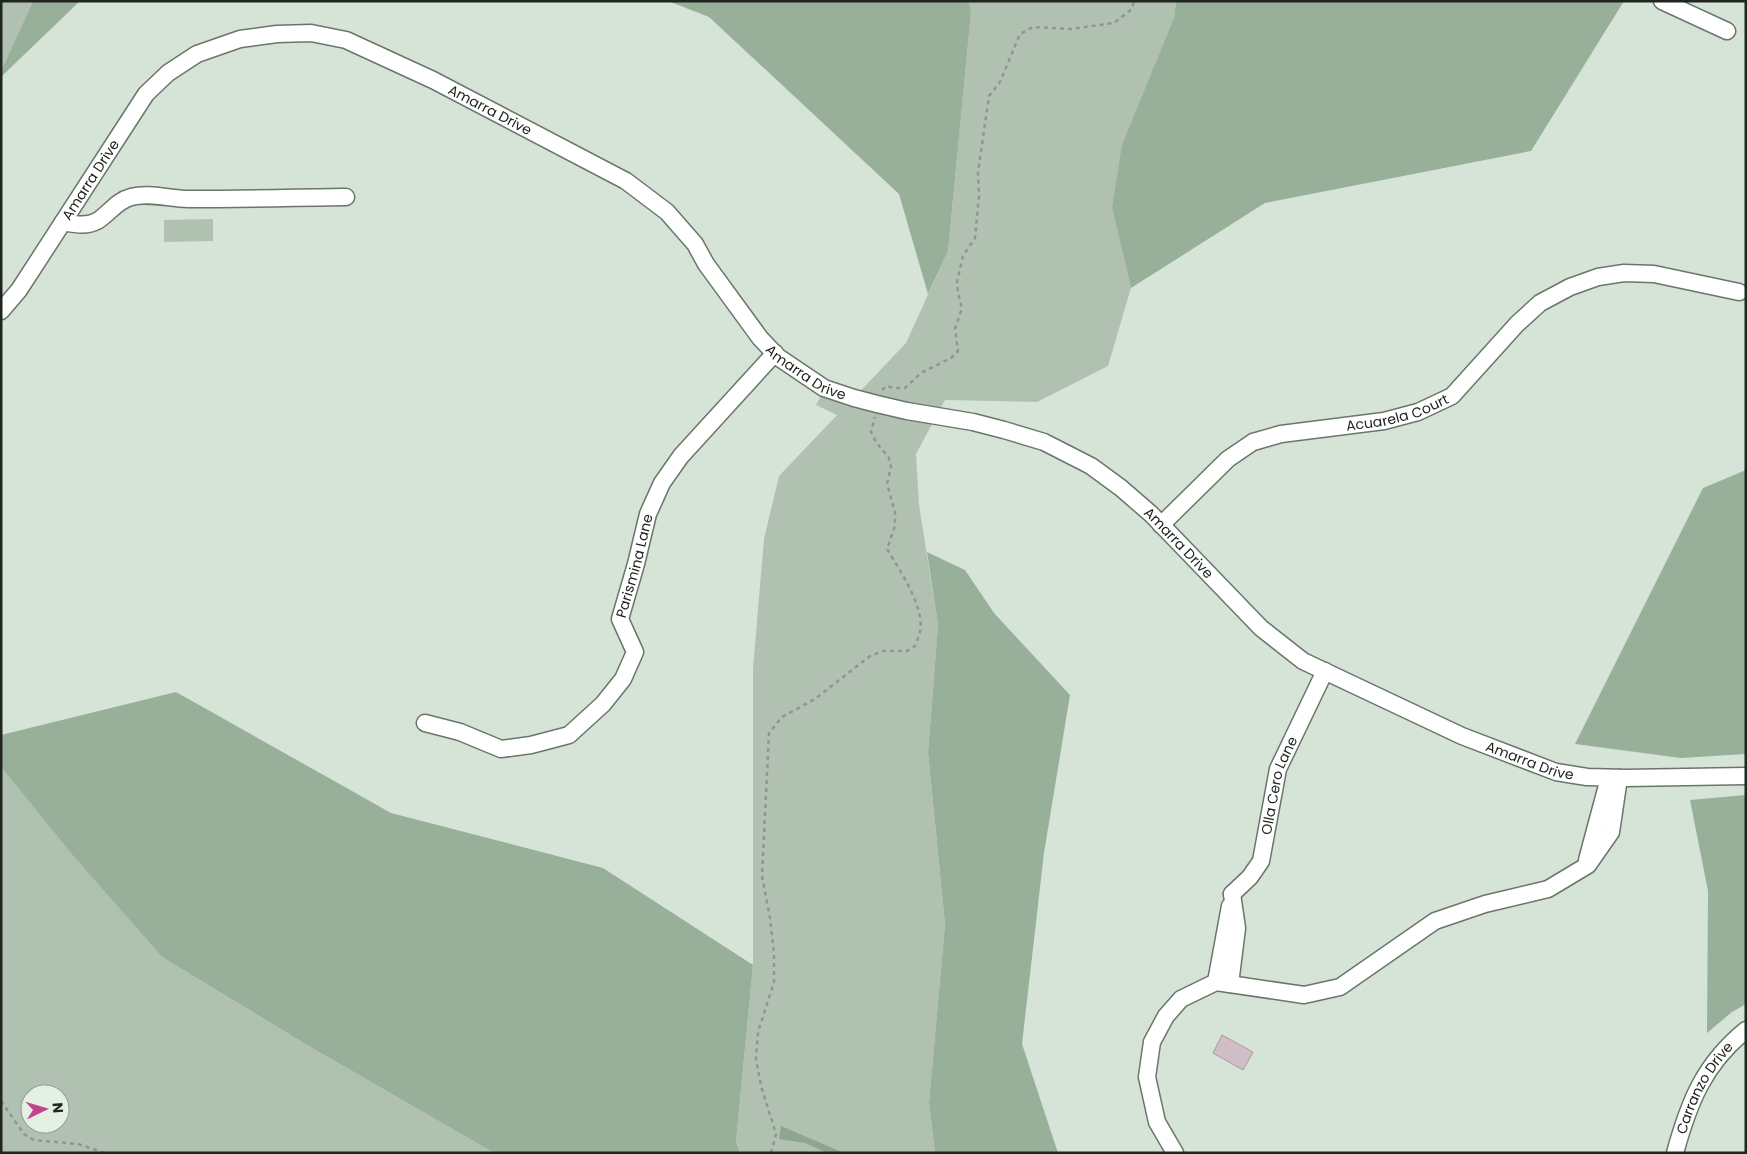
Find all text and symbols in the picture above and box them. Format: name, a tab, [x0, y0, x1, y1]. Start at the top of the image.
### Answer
street label: Amarra Drive	[445, 80, 536, 140]
street label: Amarra Drive	[57, 135, 124, 224]
street label: Amarra Drive	[761, 340, 849, 405]
street label: Acuarela Court	[1345, 389, 1452, 436]
street label: Amarra Drive	[1140, 502, 1218, 583]
street label: Parismina Lane	[611, 512, 658, 620]
street label: Olla Cero Lane	[1256, 733, 1302, 836]
street label: Amarra Drive	[1483, 736, 1575, 785]
street label: Carranzo Drive	[1671, 1037, 1738, 1136]
north arrow	[20, 1084, 70, 1134]
text: N	[48, 1102, 68, 1114]

